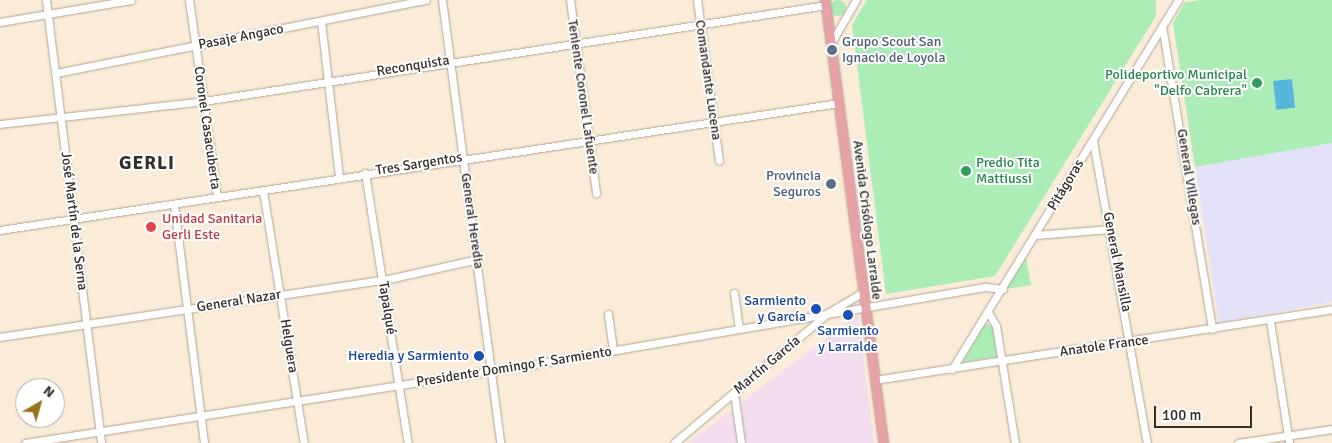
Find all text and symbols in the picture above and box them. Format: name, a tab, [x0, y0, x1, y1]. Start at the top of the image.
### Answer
street label: Teniente Coronel Lafuente	[564, 18, 602, 176]
street label: Comandante Lucena	[691, 19, 725, 141]
street label: Pasaje Angaco	[197, 21, 285, 53]
place label: Grupo Scout San Ignacio de Loyola	[842, 34, 945, 66]
marker: Grupo Scout San Ignacio de Loyola	[826, 44, 838, 56]
street label: Reconquista	[375, 52, 451, 80]
street label: Coronel Casacuberta	[190, 65, 224, 191]
place label: Polideportivo Municipal "Delfo Cabrera"	[1105, 67, 1247, 100]
marker: Polideportivo Municipal "Delfo Cabrera"	[1251, 77, 1263, 89]
street label: General Villegas	[1173, 128, 1205, 226]
street label: Avenida Crisólogo Larralde	[849, 139, 885, 301]
street label: Tres Sargentos	[375, 149, 463, 179]
street label: José Martín de la Serna	[57, 151, 91, 291]
district label: GERLI	[118, 153, 176, 175]
place label: Predio Tita Mattiussi	[976, 155, 1040, 188]
street label: Pitágoras	[1044, 156, 1088, 214]
marker: Predio Tita Mattiussi	[960, 165, 972, 177]
place label: Provincia Seguros	[766, 168, 821, 200]
street label: General Heredia	[457, 172, 487, 270]
marker: Provincia Seguros	[825, 178, 837, 190]
place label: Unidad Sanitaria Gerli Este	[162, 211, 262, 243]
street label: General Mansilla	[1099, 211, 1135, 313]
marker: Unidad Sanitaria Gerli Este	[144, 220, 158, 234]
street label: Tapalqué	[375, 280, 399, 336]
street label: General Nazar	[196, 286, 282, 316]
place label: Sarmiento y García	[744, 293, 806, 326]
marker: Sarmiento y García	[810, 303, 822, 315]
marker: Sarmiento y Larralde	[842, 309, 854, 321]
street label: Helguera	[276, 318, 302, 374]
place label: Sarmiento y Larralde	[817, 323, 879, 356]
street label: Anatole France	[1058, 331, 1150, 361]
street label: Martín García	[730, 332, 804, 398]
street label: Presidente Domingo F. Sarmiento	[415, 343, 613, 391]
place label: Heredia y Sarmiento	[348, 348, 469, 364]
marker: Heredia y Sarmiento	[473, 350, 485, 362]
north arrow	[15, 378, 65, 428]
text: N	[40, 382, 58, 401]
scale bar	[1157, 396, 1254, 428]
text: 100 m	[1162, 406, 1202, 424]

